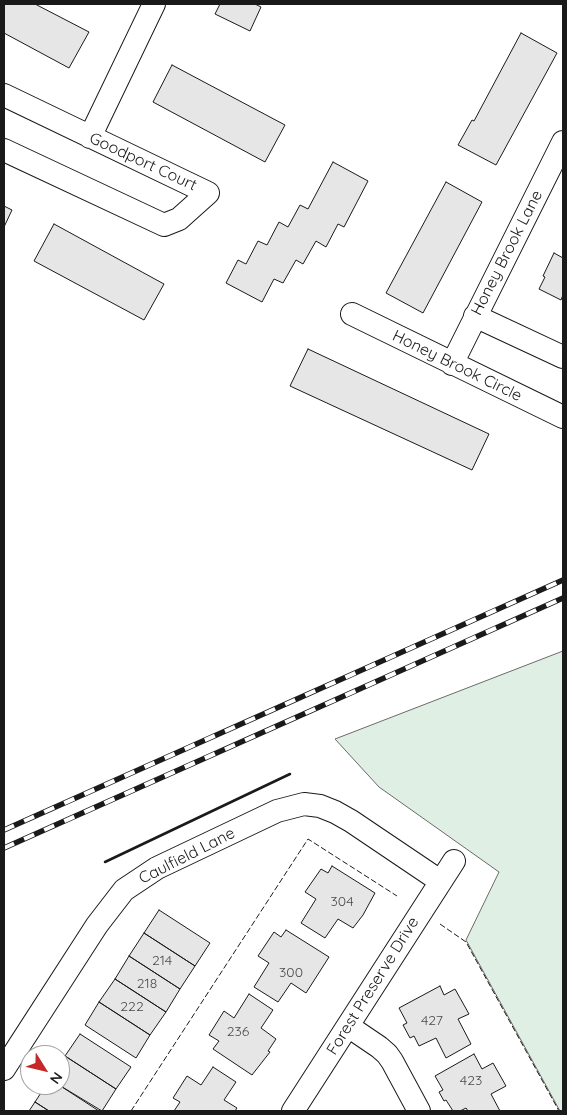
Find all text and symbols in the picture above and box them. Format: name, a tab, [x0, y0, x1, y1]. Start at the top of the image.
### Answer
street label: Goodport Court	[86, 129, 200, 195]
street label: Honey Brook Lane	[467, 187, 547, 319]
street label: Honey Brook Circle	[389, 326, 525, 406]
street label: Caulfield Lane	[136, 824, 238, 888]
house number: 304	[330, 894, 354, 910]
street label: Forest Preserve Drive	[323, 914, 423, 1058]
house number: 214	[152, 953, 172, 969]
house number: 300	[279, 965, 303, 981]
house number: 218	[137, 976, 157, 992]
house number: 222	[120, 999, 144, 1015]
house number: 427	[421, 1013, 443, 1029]
house number: 236	[227, 1024, 249, 1040]
north arrow	[20, 1045, 70, 1095]
text: N	[46, 1069, 67, 1088]
house number: 423	[460, 1073, 482, 1089]

